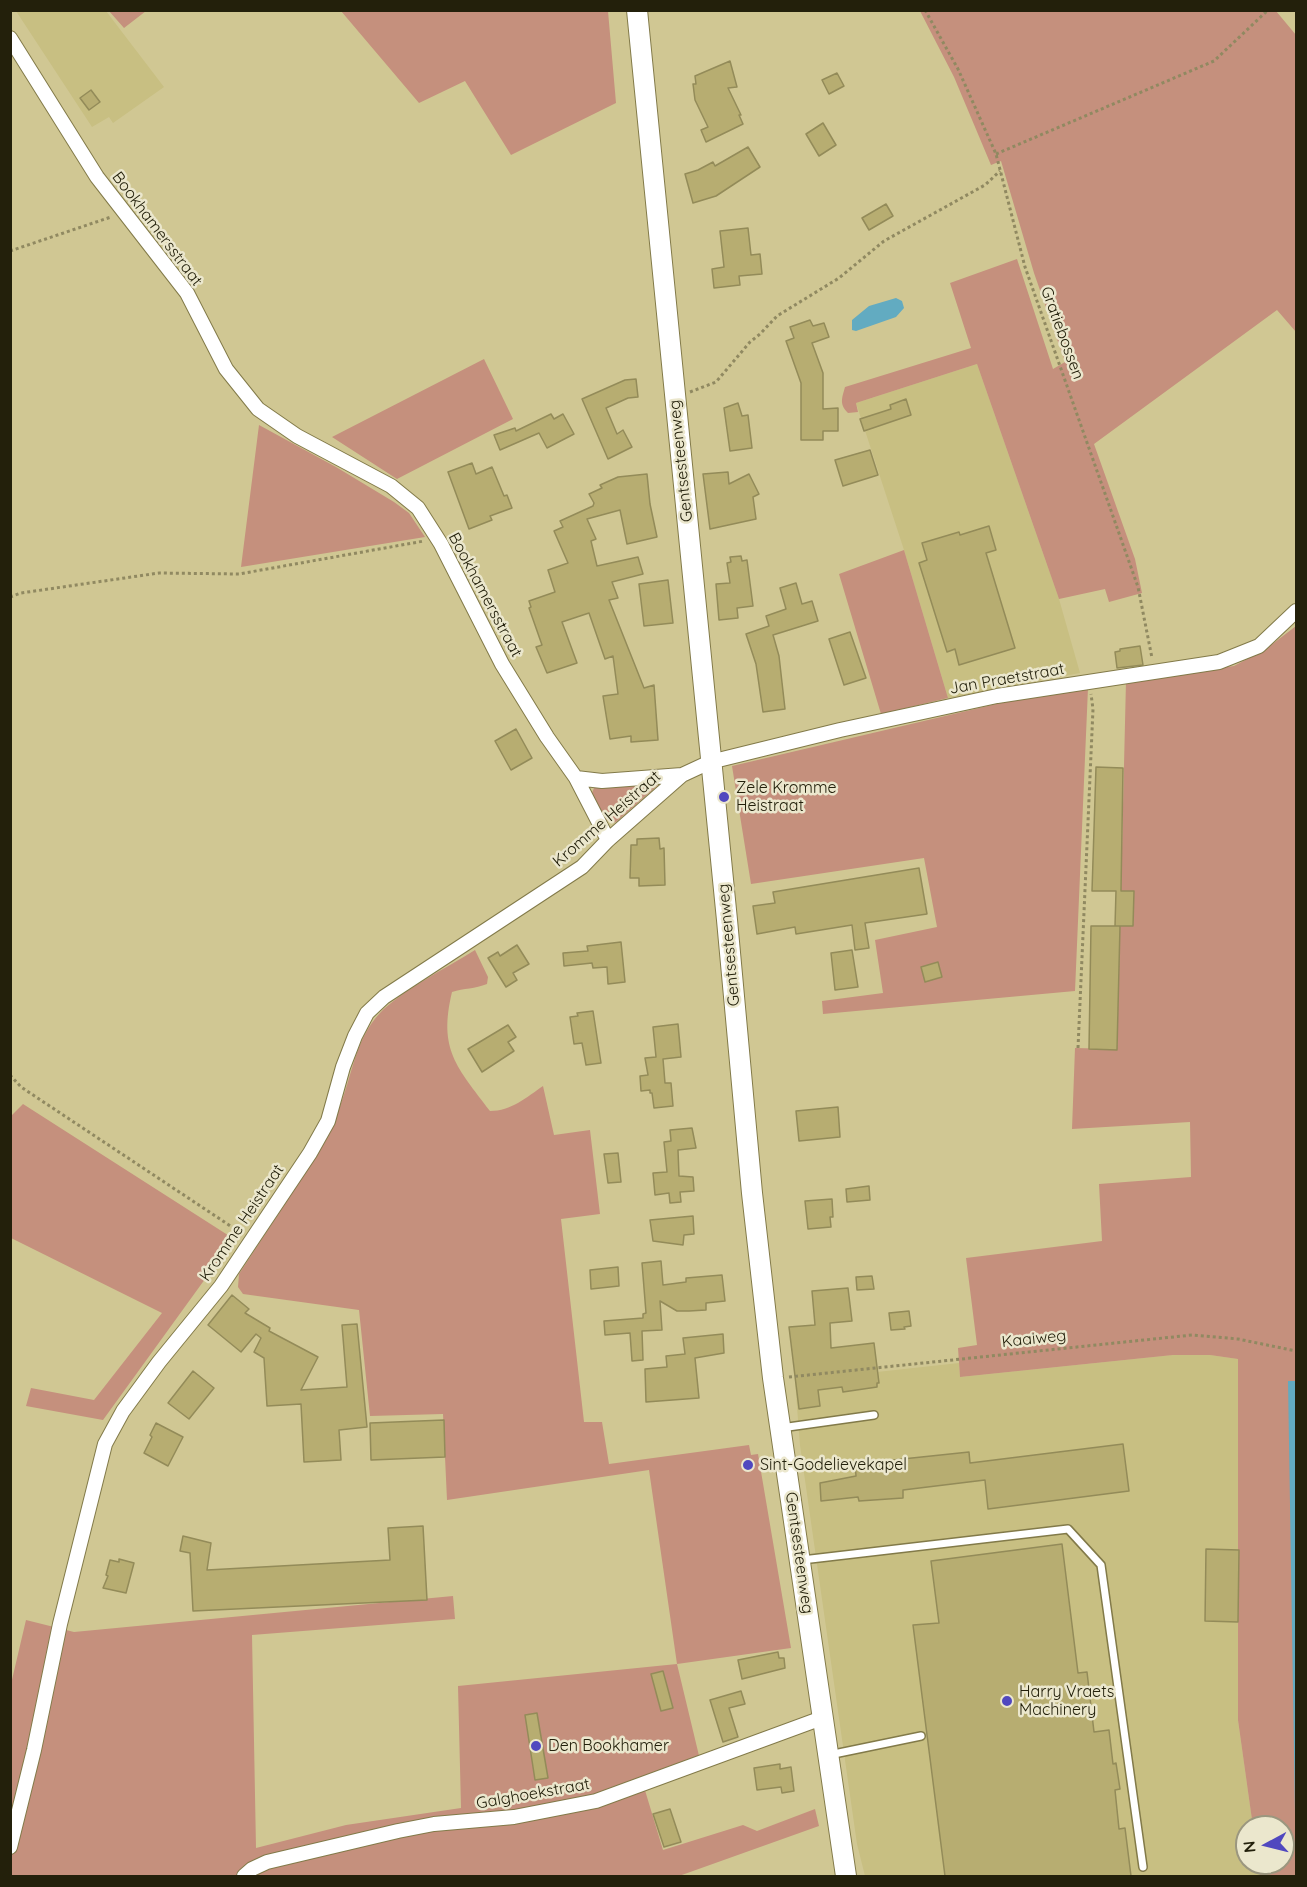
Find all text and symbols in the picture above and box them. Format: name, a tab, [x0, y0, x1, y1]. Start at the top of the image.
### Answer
street label: Bookhamersstraat	[108, 168, 206, 290]
street label: Gratiebossen	[1036, 284, 1088, 382]
street label: Gentsesteenweg	[665, 399, 697, 523]
street label: Bookhamersstraat	[444, 529, 526, 661]
street label: Jan Praetstraat	[948, 659, 1066, 699]
street label: Kromme Heistraat	[549, 767, 665, 871]
place label: Zele Kromme Heistraat	[736, 778, 837, 816]
marker: Zele Kromme Heistraat	[717, 790, 731, 804]
street label: Gentsesteenweg	[714, 883, 744, 1007]
street label: Kromme Heistraat	[196, 1161, 288, 1285]
street label: Kaaiweg	[1001, 1326, 1067, 1352]
place label: Sint-Godelievekapel	[760, 1455, 907, 1475]
marker: Sint-Godelievekapel	[741, 1458, 755, 1472]
street label: Gentsesteenweg	[781, 1491, 817, 1615]
place label: Harry Vraets Machinery	[1019, 1682, 1114, 1720]
marker: Harry Vraets Machinery	[1000, 1694, 1014, 1708]
place label: Den Bookhamer	[548, 1736, 669, 1756]
marker: Den Bookhamer	[529, 1739, 543, 1753]
street label: Galghoekstraat	[475, 1775, 591, 1813]
north arrow	[1235, 1815, 1295, 1875]
text: N	[1238, 1840, 1260, 1854]

